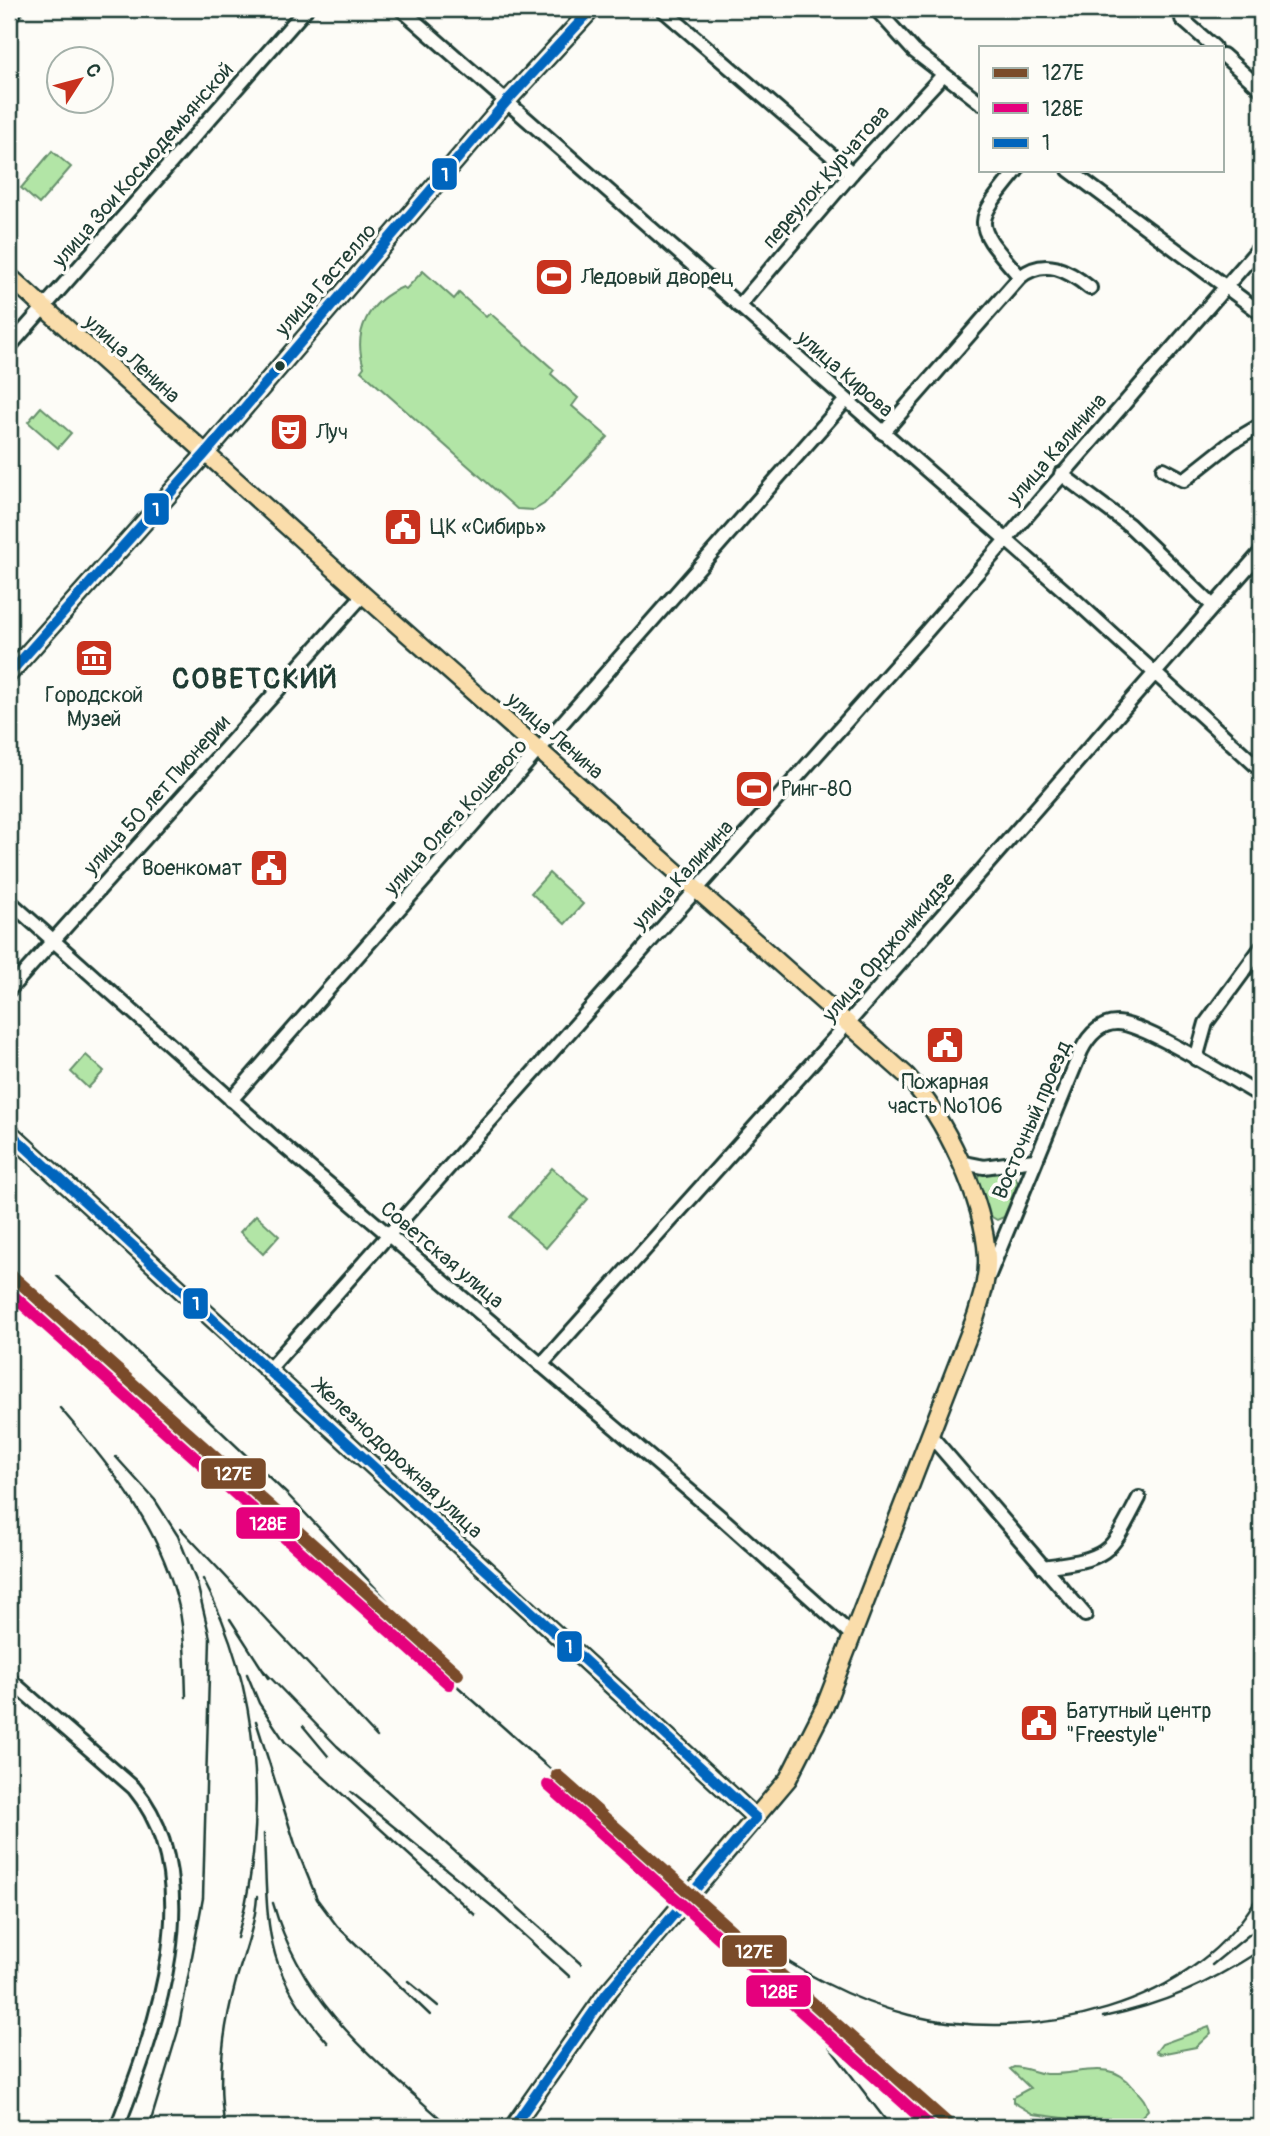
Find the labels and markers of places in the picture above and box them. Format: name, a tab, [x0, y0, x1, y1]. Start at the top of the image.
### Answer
sports icon: Ледовый дворец	[533, 256, 575, 298]
place label: Ледовый дворец	[580, 264, 734, 291]
unlabelled marker	[273, 359, 287, 373]
theatre icon: Луч	[268, 411, 310, 453]
place label: Луч	[315, 419, 348, 446]
public building icon: ЦК «Сибирь»	[382, 506, 424, 548]
place label: ЦК «Сибирь»	[430, 514, 546, 541]
museum icon: Городской Музей	[73, 637, 115, 679]
place label: Городской Музей	[45, 682, 143, 733]
sports icon: Ринг-80	[733, 768, 775, 810]
place label: Ринг-80	[781, 776, 852, 803]
public building icon: Военкомат	[248, 847, 290, 889]
place label: Военкомат	[142, 855, 242, 882]
public building icon: Пожарная часть №106	[924, 1024, 966, 1066]
place label: Пожарная часть №106	[887, 1069, 1003, 1120]
place label: Батутный центр "Freestyle"	[1066, 1698, 1212, 1749]
public building icon: Батутный центр "Freestyle"	[1018, 1702, 1060, 1744]

